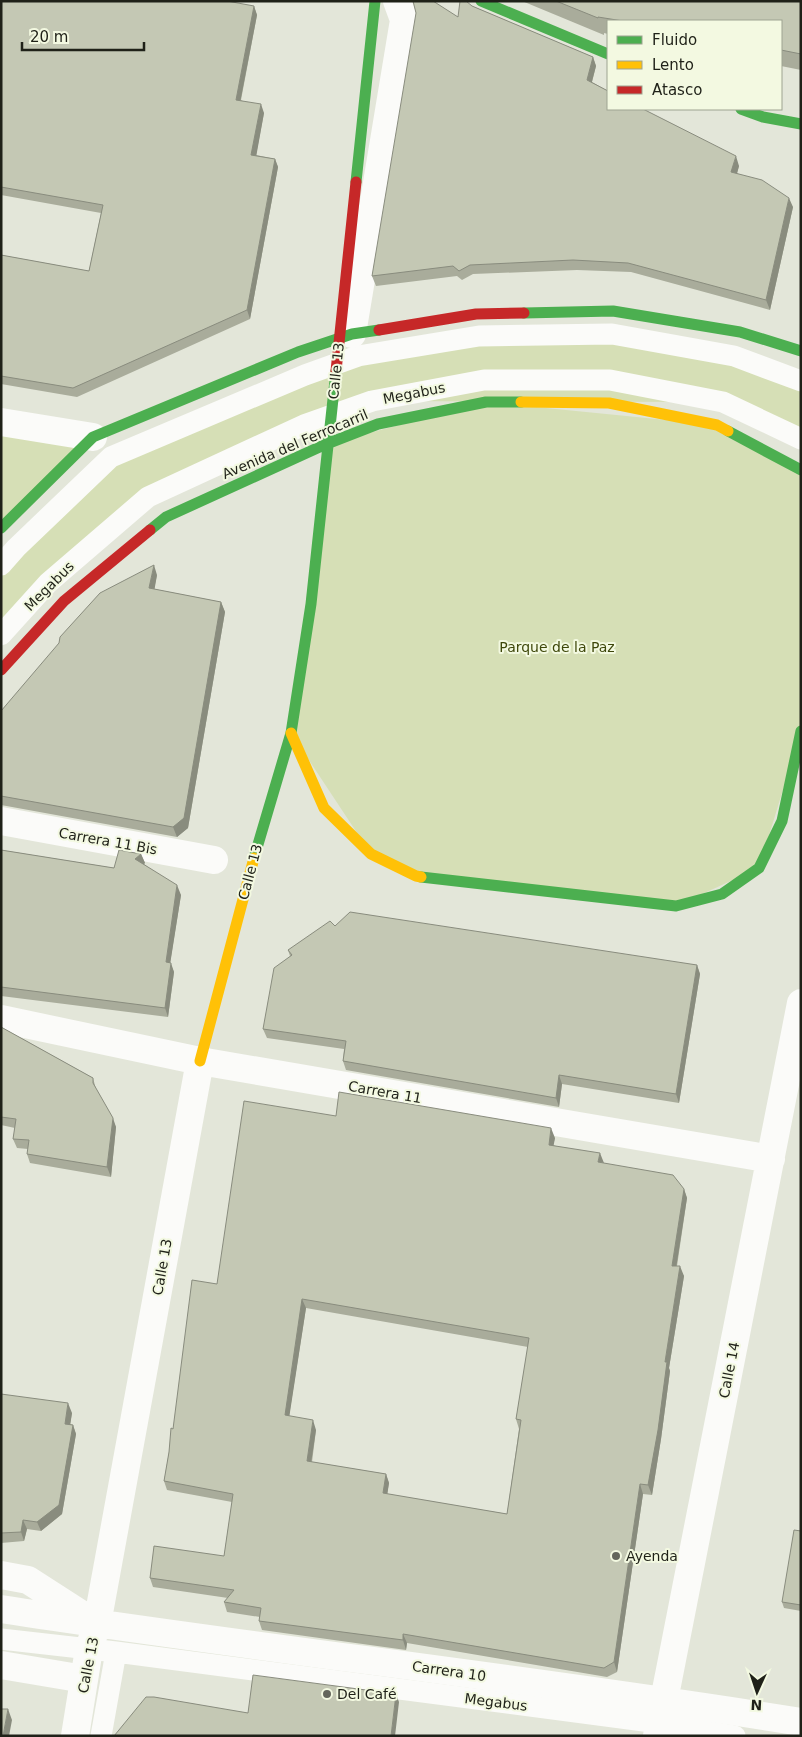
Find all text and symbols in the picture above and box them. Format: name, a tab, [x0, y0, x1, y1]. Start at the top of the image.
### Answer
scale bar	[22, 20, 145, 52]
legend	[607, 20, 782, 110]
text: 20 m	[30, 28, 68, 46]
text: Fluido	[652, 31, 697, 49]
text: Lento	[652, 56, 694, 74]
text: Atasco	[652, 81, 702, 99]
street label: Calle 13	[325, 342, 347, 400]
street label: Megabus	[381, 379, 447, 407]
street label: Avenida del Ferrocarril	[220, 406, 370, 482]
street label: Megabus	[21, 558, 77, 614]
park label: Parque de la Paz	[499, 639, 615, 655]
street label: Carrera 11 Bis	[57, 824, 159, 858]
street label: Calle 13	[235, 842, 265, 902]
street label: Carrera 11	[347, 1078, 423, 1106]
street label: Calle 13	[149, 1238, 175, 1296]
street label: Calle 14	[716, 1340, 742, 1400]
place label: Ayenda	[626, 1548, 678, 1564]
marker: Ayenda	[610, 1550, 622, 1562]
street label: Calle 13	[75, 1635, 101, 1695]
street label: Carrera 10	[411, 1658, 487, 1684]
north arrow	[732, 1667, 782, 1717]
place label: Del Café	[337, 1686, 397, 1702]
marker: Del Café	[321, 1688, 333, 1700]
street label: Megabus	[464, 1690, 528, 1714]
text: N	[750, 1697, 763, 1713]

